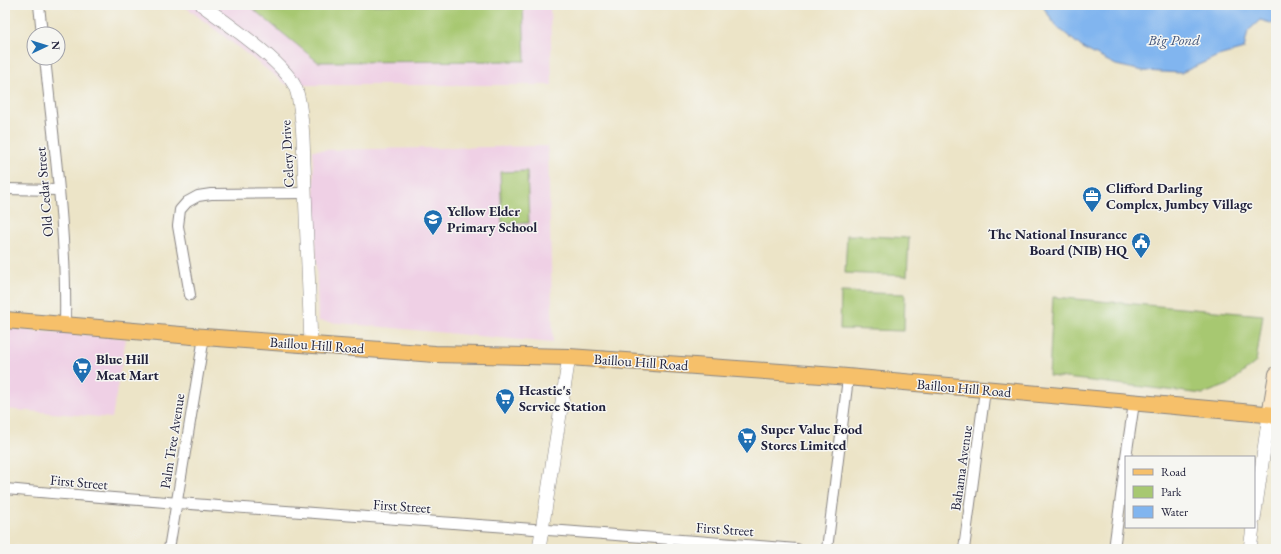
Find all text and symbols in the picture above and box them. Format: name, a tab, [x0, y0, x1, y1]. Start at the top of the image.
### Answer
north arrow	[26, 26, 66, 66]
water label: Big Pond	[1147, 30, 1200, 49]
text: N	[49, 40, 63, 50]
street label: Celery Drive	[276, 119, 298, 188]
street label: Old Cedar Street	[31, 146, 57, 238]
place label: Clifford Darling Complex, Jumbey Village	[1106, 179, 1253, 213]
office icon: Clifford Darling Complex, Jumbey Village	[1081, 185, 1103, 213]
place label: Yellow Elder Primary School	[447, 202, 537, 236]
school or university icon: Yellow Elder Primary School	[422, 208, 444, 236]
place label: The National Insurance Board (NIB) HQ	[988, 225, 1129, 259]
public building icon: The National Insurance Board (NIB) HQ	[1130, 231, 1152, 259]
street label: Baillou Hill Road	[269, 333, 366, 357]
place label: Blue Hill Meat Mart	[96, 350, 160, 384]
street label: Baillou Hill Road	[593, 350, 690, 374]
supermarket icon: Blue Hill Meat Mart	[71, 356, 93, 384]
street label: Baillou Hill Road	[916, 375, 1013, 401]
place label: Heastie's Service Station	[519, 381, 606, 415]
supermarket icon: Heastie's Service Station	[494, 387, 516, 415]
street label: Palm Tree Avenue	[156, 392, 188, 490]
place label: Super Value Food Stores Limited	[761, 420, 863, 454]
street label: Bahama Avenue	[946, 424, 976, 512]
supermarket icon: Super Value Food Stores Limited	[736, 426, 758, 454]
legend	[1125, 456, 1255, 528]
text: Road	[1161, 464, 1187, 480]
street label: First Street	[49, 471, 109, 494]
text: Park	[1161, 484, 1182, 500]
street label: First Street	[373, 495, 432, 517]
text: Water	[1161, 504, 1188, 520]
street label: First Street	[696, 518, 755, 540]

